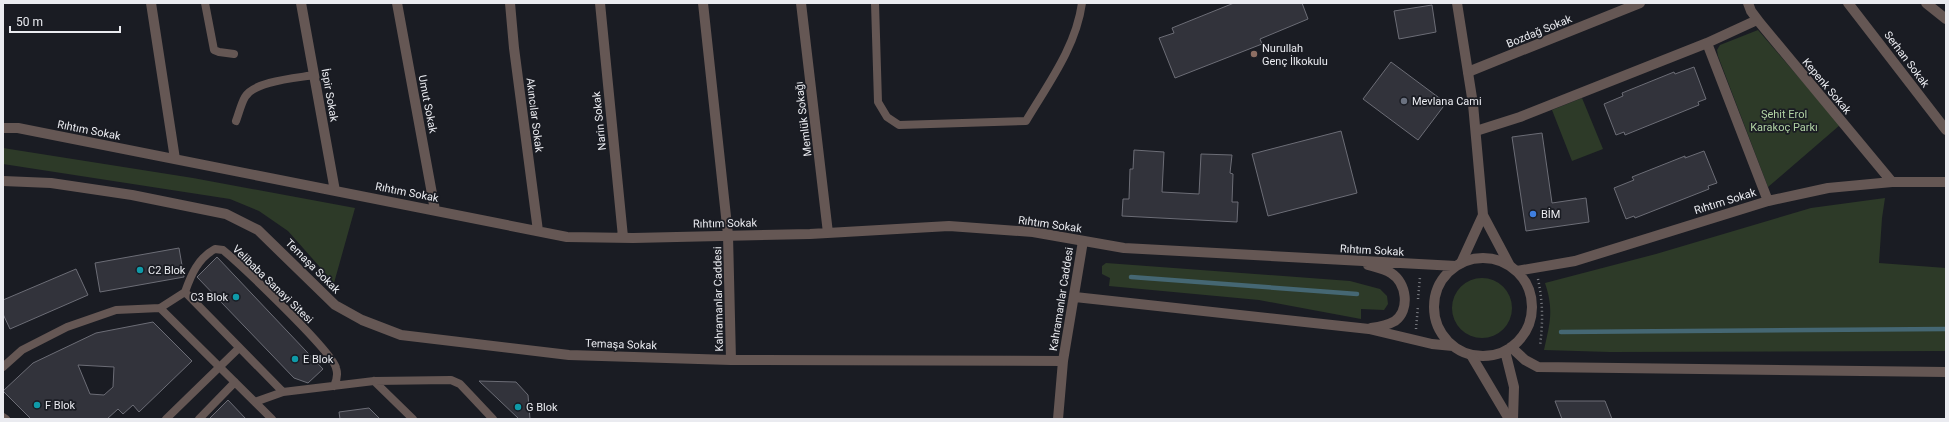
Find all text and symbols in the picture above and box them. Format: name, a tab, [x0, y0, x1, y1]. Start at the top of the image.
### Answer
scale bar	[10, 8, 120, 34]
street label: Bozdağ Sokak	[1505, 12, 1574, 50]
text: 50 m	[16, 15, 43, 29]
street label: Serhan Sokak	[1881, 29, 1932, 90]
place label: Nurullah Genç İlkokulu	[1262, 42, 1328, 68]
marker: Nurullah Genç İlkokulu	[1249, 49, 1259, 59]
street label: Kepenk Sokak	[1799, 56, 1854, 117]
street label: İspir Sokak	[318, 67, 341, 123]
street label: Umut Sokak	[415, 74, 440, 135]
street label: Akıncılar Sokak	[523, 77, 546, 154]
street label: Memlük Sokağı	[792, 81, 815, 157]
street label: Narin Sokak	[590, 91, 609, 151]
place label: Mevlana Cami	[1412, 95, 1482, 108]
marker: Mevlana Cami	[1399, 96, 1409, 106]
park label: Şehit Erol Karakoç Parkı	[1750, 108, 1818, 134]
street label: Rıhtım Sokak	[56, 118, 122, 143]
street label: Rıhtım Sokak	[374, 180, 440, 205]
street label: Rıhtım Sokak	[1693, 186, 1758, 217]
place label: BİM	[1541, 208, 1560, 221]
marker: BİM	[1528, 209, 1538, 219]
street label: Rıhtım Sokak	[1017, 214, 1083, 235]
street label: Rıhtım Sokak	[693, 216, 758, 231]
street label: Temaşa Sokak	[283, 236, 343, 297]
street label: Velibaba Sanayi Sitesi	[230, 242, 316, 326]
street label: Rıhtım Sokak	[1340, 242, 1405, 259]
street label: Kahramanlar Caddesi	[711, 246, 726, 352]
street label: Kahramanlar Caddesi	[1047, 246, 1076, 352]
place label: C2 Blok	[148, 264, 186, 277]
marker: C2 Blok	[135, 265, 145, 275]
place label: C3 Blok	[191, 291, 228, 304]
marker: C3 Blok	[231, 292, 241, 302]
street label: Temaşa Sokak	[585, 337, 658, 352]
place label: E Blok	[303, 353, 334, 366]
marker: E Blok	[290, 354, 300, 364]
place label: F Blok	[45, 399, 76, 412]
marker: F Blok	[32, 400, 42, 410]
place label: G Blok	[526, 401, 558, 414]
marker: G Blok	[513, 402, 523, 412]

